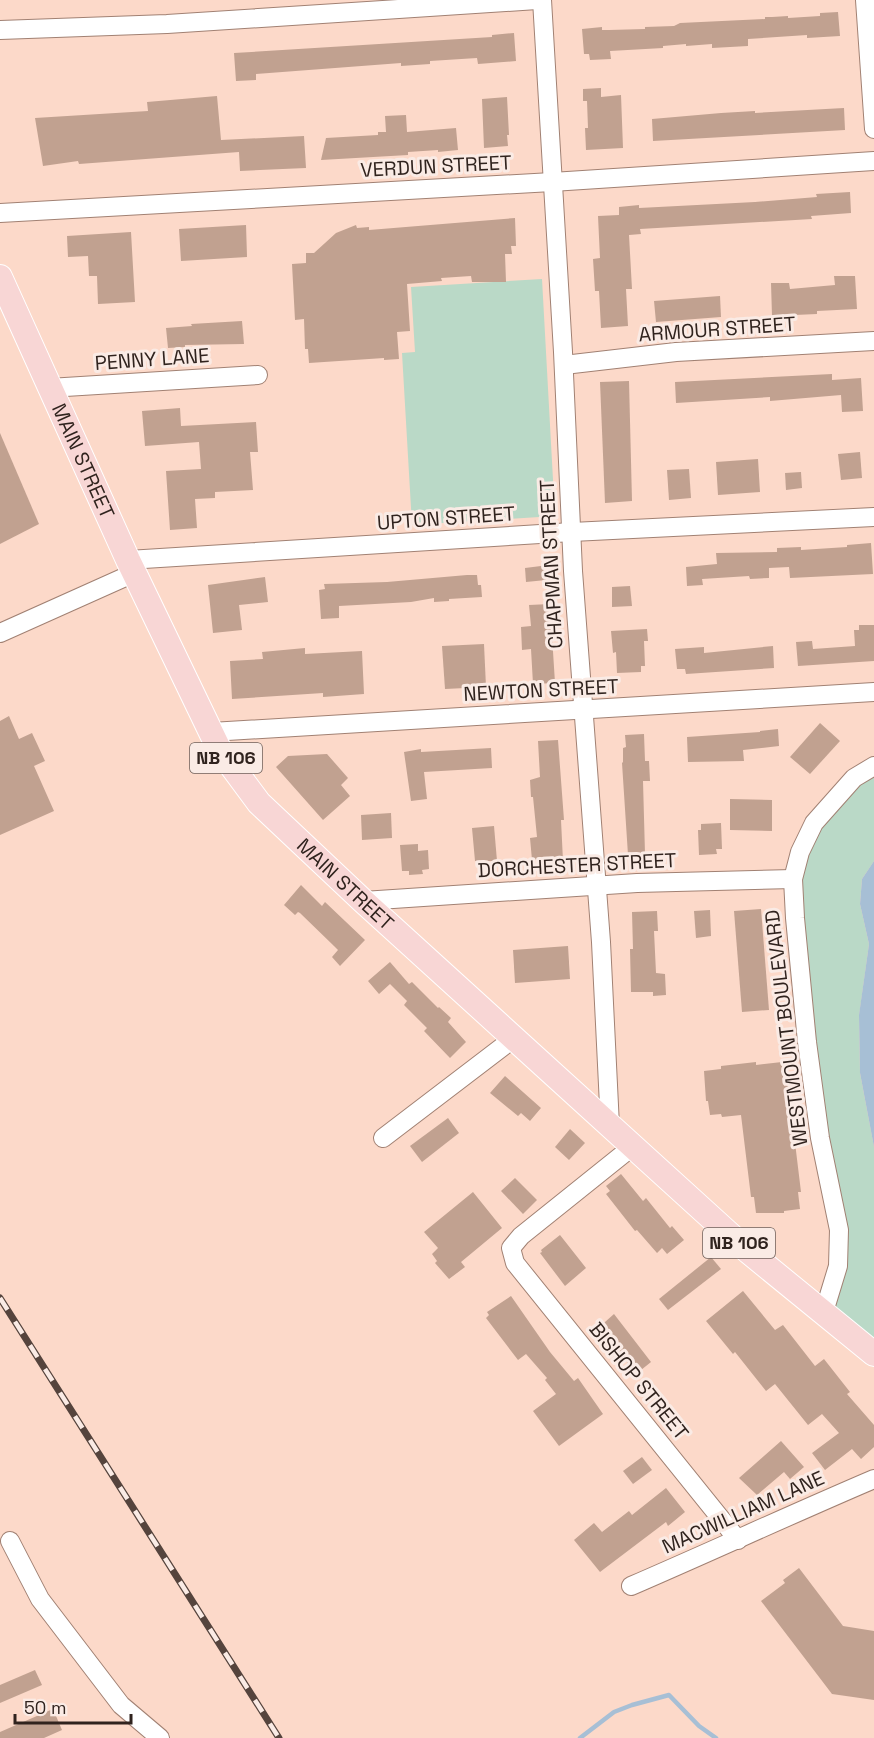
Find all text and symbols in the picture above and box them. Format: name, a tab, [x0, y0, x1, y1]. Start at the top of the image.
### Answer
street label: VERDUN STREET	[360, 149, 513, 183]
street label: ARMOUR STREET	[638, 311, 797, 347]
street label: PENNY LANE	[94, 342, 210, 376]
street label: MAIN STREET	[46, 399, 121, 523]
street label: CHAPMAN STREET	[534, 479, 568, 649]
street label: UPTON STREET	[376, 500, 516, 536]
street label: NEWTON STREET	[463, 673, 619, 707]
road number: NB 106	[190, 743, 262, 773]
street label: MAIN STREET	[291, 832, 400, 936]
street label: DORCHESTER STREET	[477, 847, 677, 883]
street label: WESTMOUNT BOULEVARD	[759, 908, 813, 1148]
road number: NB 106	[703, 1228, 775, 1258]
street label: BISHOP STREET	[583, 1317, 695, 1445]
street label: MACWILLIAM LANE	[658, 1465, 828, 1559]
scale bar	[15, 1687, 130, 1725]
text: 50 m	[24, 1696, 66, 1719]

